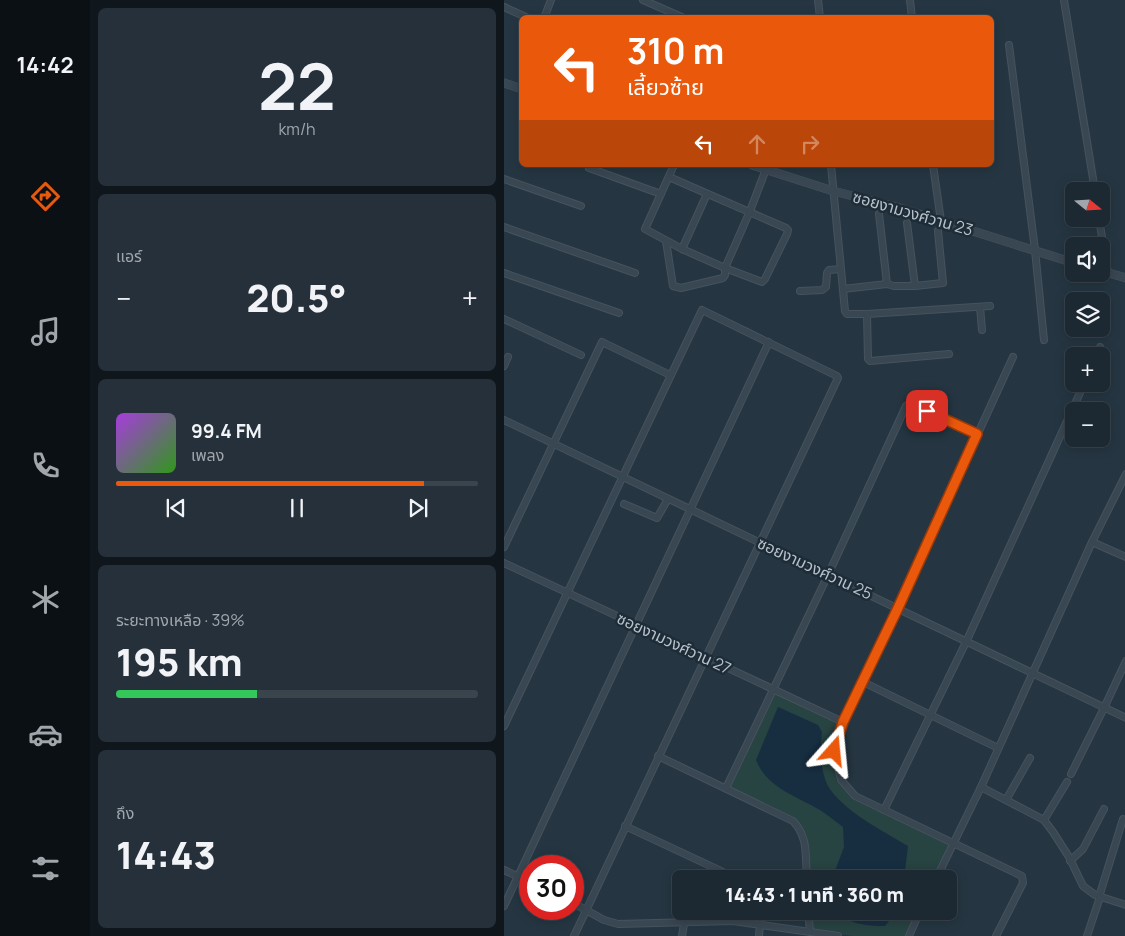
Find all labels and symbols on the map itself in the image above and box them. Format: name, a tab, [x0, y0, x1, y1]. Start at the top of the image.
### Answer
north arrow	[1065, 182, 1110, 228]
street label: ซอยงามวงศ์วาน 23	[850, 185, 976, 241]
pin	[906, 390, 948, 432]
street label: ซอยงามวงศ์วาน 25	[754, 532, 876, 604]
street label: ซอยงามวงศ์วาน 27	[613, 607, 735, 679]
position arrow	[807, 724, 859, 776]
speed limit sign: 30	[519, 855, 584, 920]

